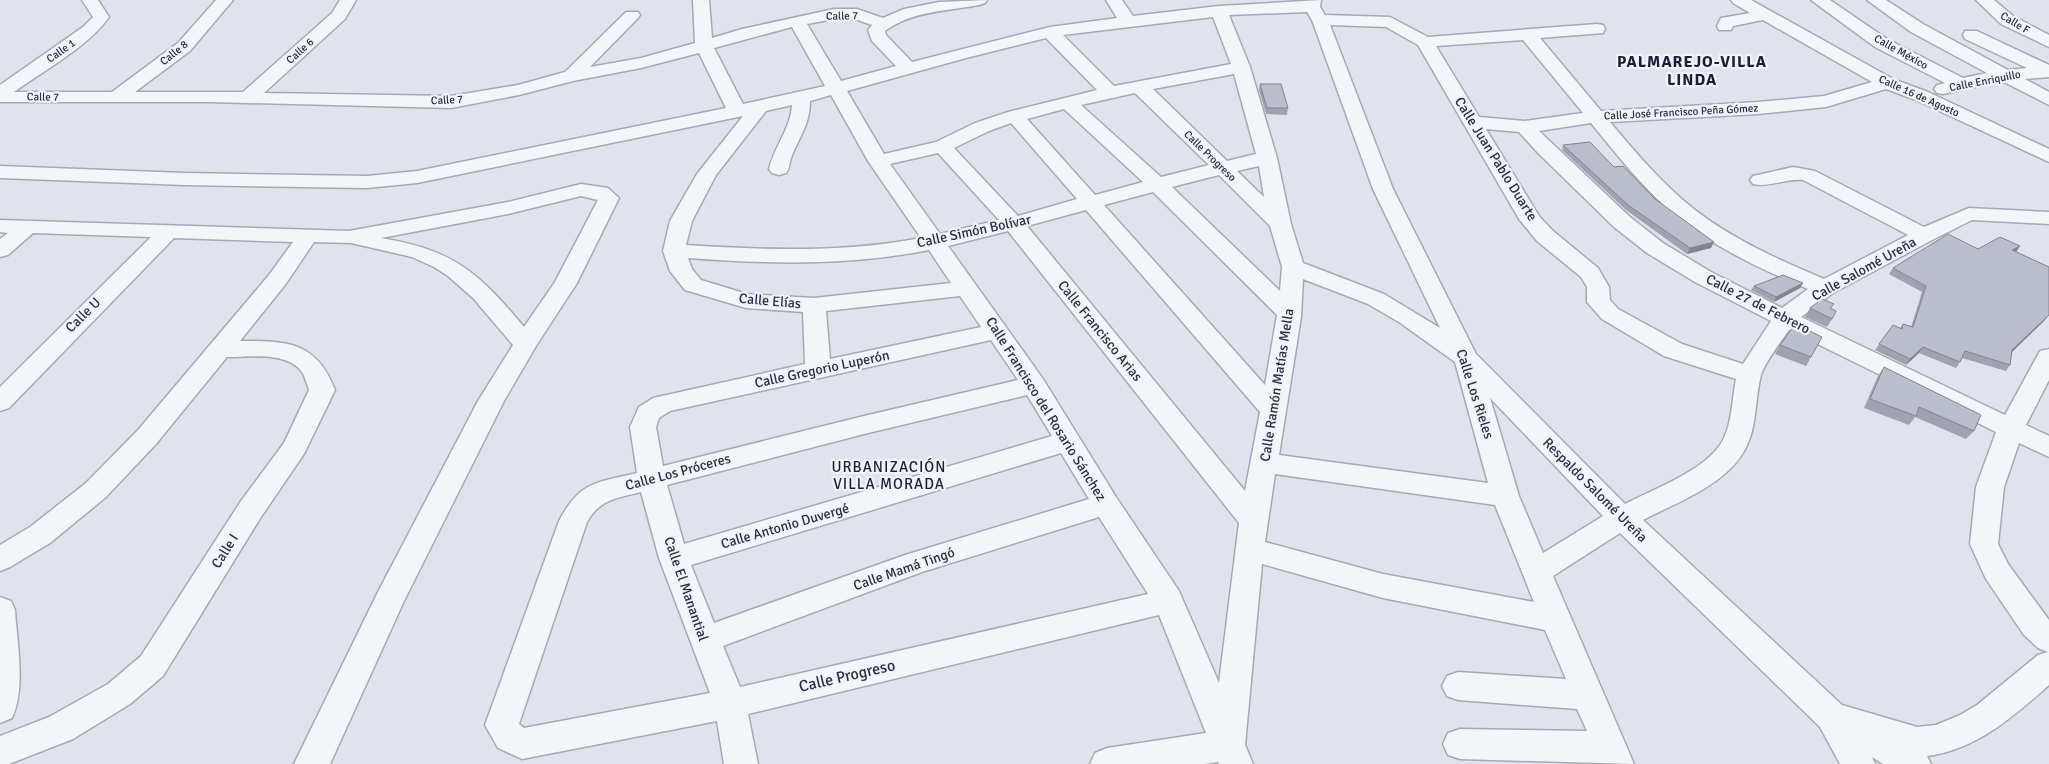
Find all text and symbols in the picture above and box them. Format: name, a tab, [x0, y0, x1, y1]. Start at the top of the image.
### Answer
street label: Calle 7	[826, 9, 858, 23]
street label: Calle F	[1998, 9, 2032, 37]
street label: Calle México	[1872, 32, 1930, 72]
street label: Calle 6	[284, 35, 316, 67]
street label: Calle 1	[44, 36, 78, 66]
street label: Calle 8	[157, 38, 191, 68]
district label: PALMAREJO-VILLA LINDA	[1617, 52, 1767, 90]
street label: Calle Enriquillo	[1948, 68, 2022, 94]
street label: Calle 16 de Agosto	[1877, 72, 1962, 120]
street label: Calle 7	[27, 90, 59, 104]
street label: Calle 7	[431, 93, 463, 107]
street label: Calle Juan Pablo Duarte	[1451, 94, 1541, 224]
street label: Calle José Francisco Peña Gómez	[1604, 101, 1759, 123]
street label: Calle Progreso	[1181, 128, 1239, 184]
street label: Calle Simón Bolívar	[915, 210, 1033, 251]
street label: Calle Salomé Ureña	[1809, 233, 1919, 305]
street label: Calle 27 de Febrero	[1703, 270, 1813, 338]
street label: Calle Francisco Arias	[1054, 277, 1146, 385]
street label: Calle Elías	[738, 290, 802, 312]
street label: Calle U	[62, 294, 104, 336]
street label: Calle Ramón Matías Mella	[1256, 307, 1298, 463]
street label: Calle Francisco del Rosario Sánchez	[982, 314, 1110, 504]
street label: Calle Gregorio Luperón	[753, 346, 891, 392]
street label: Calle Los Rieles	[1453, 347, 1497, 441]
street label: Respaldo Salomé Ureña	[1539, 434, 1651, 546]
street label: Calle Los Próceres	[623, 450, 733, 494]
district label: URBANIZACIÓN VILLA MORADA	[832, 457, 946, 493]
street label: Calle Antonio Duvergé	[719, 500, 851, 552]
street label: Calle I	[208, 531, 242, 571]
street label: Calle El Manantial	[660, 535, 712, 643]
street label: Calle Mamá Tingó	[851, 544, 957, 594]
street label: Calle Progreso	[797, 655, 897, 697]

